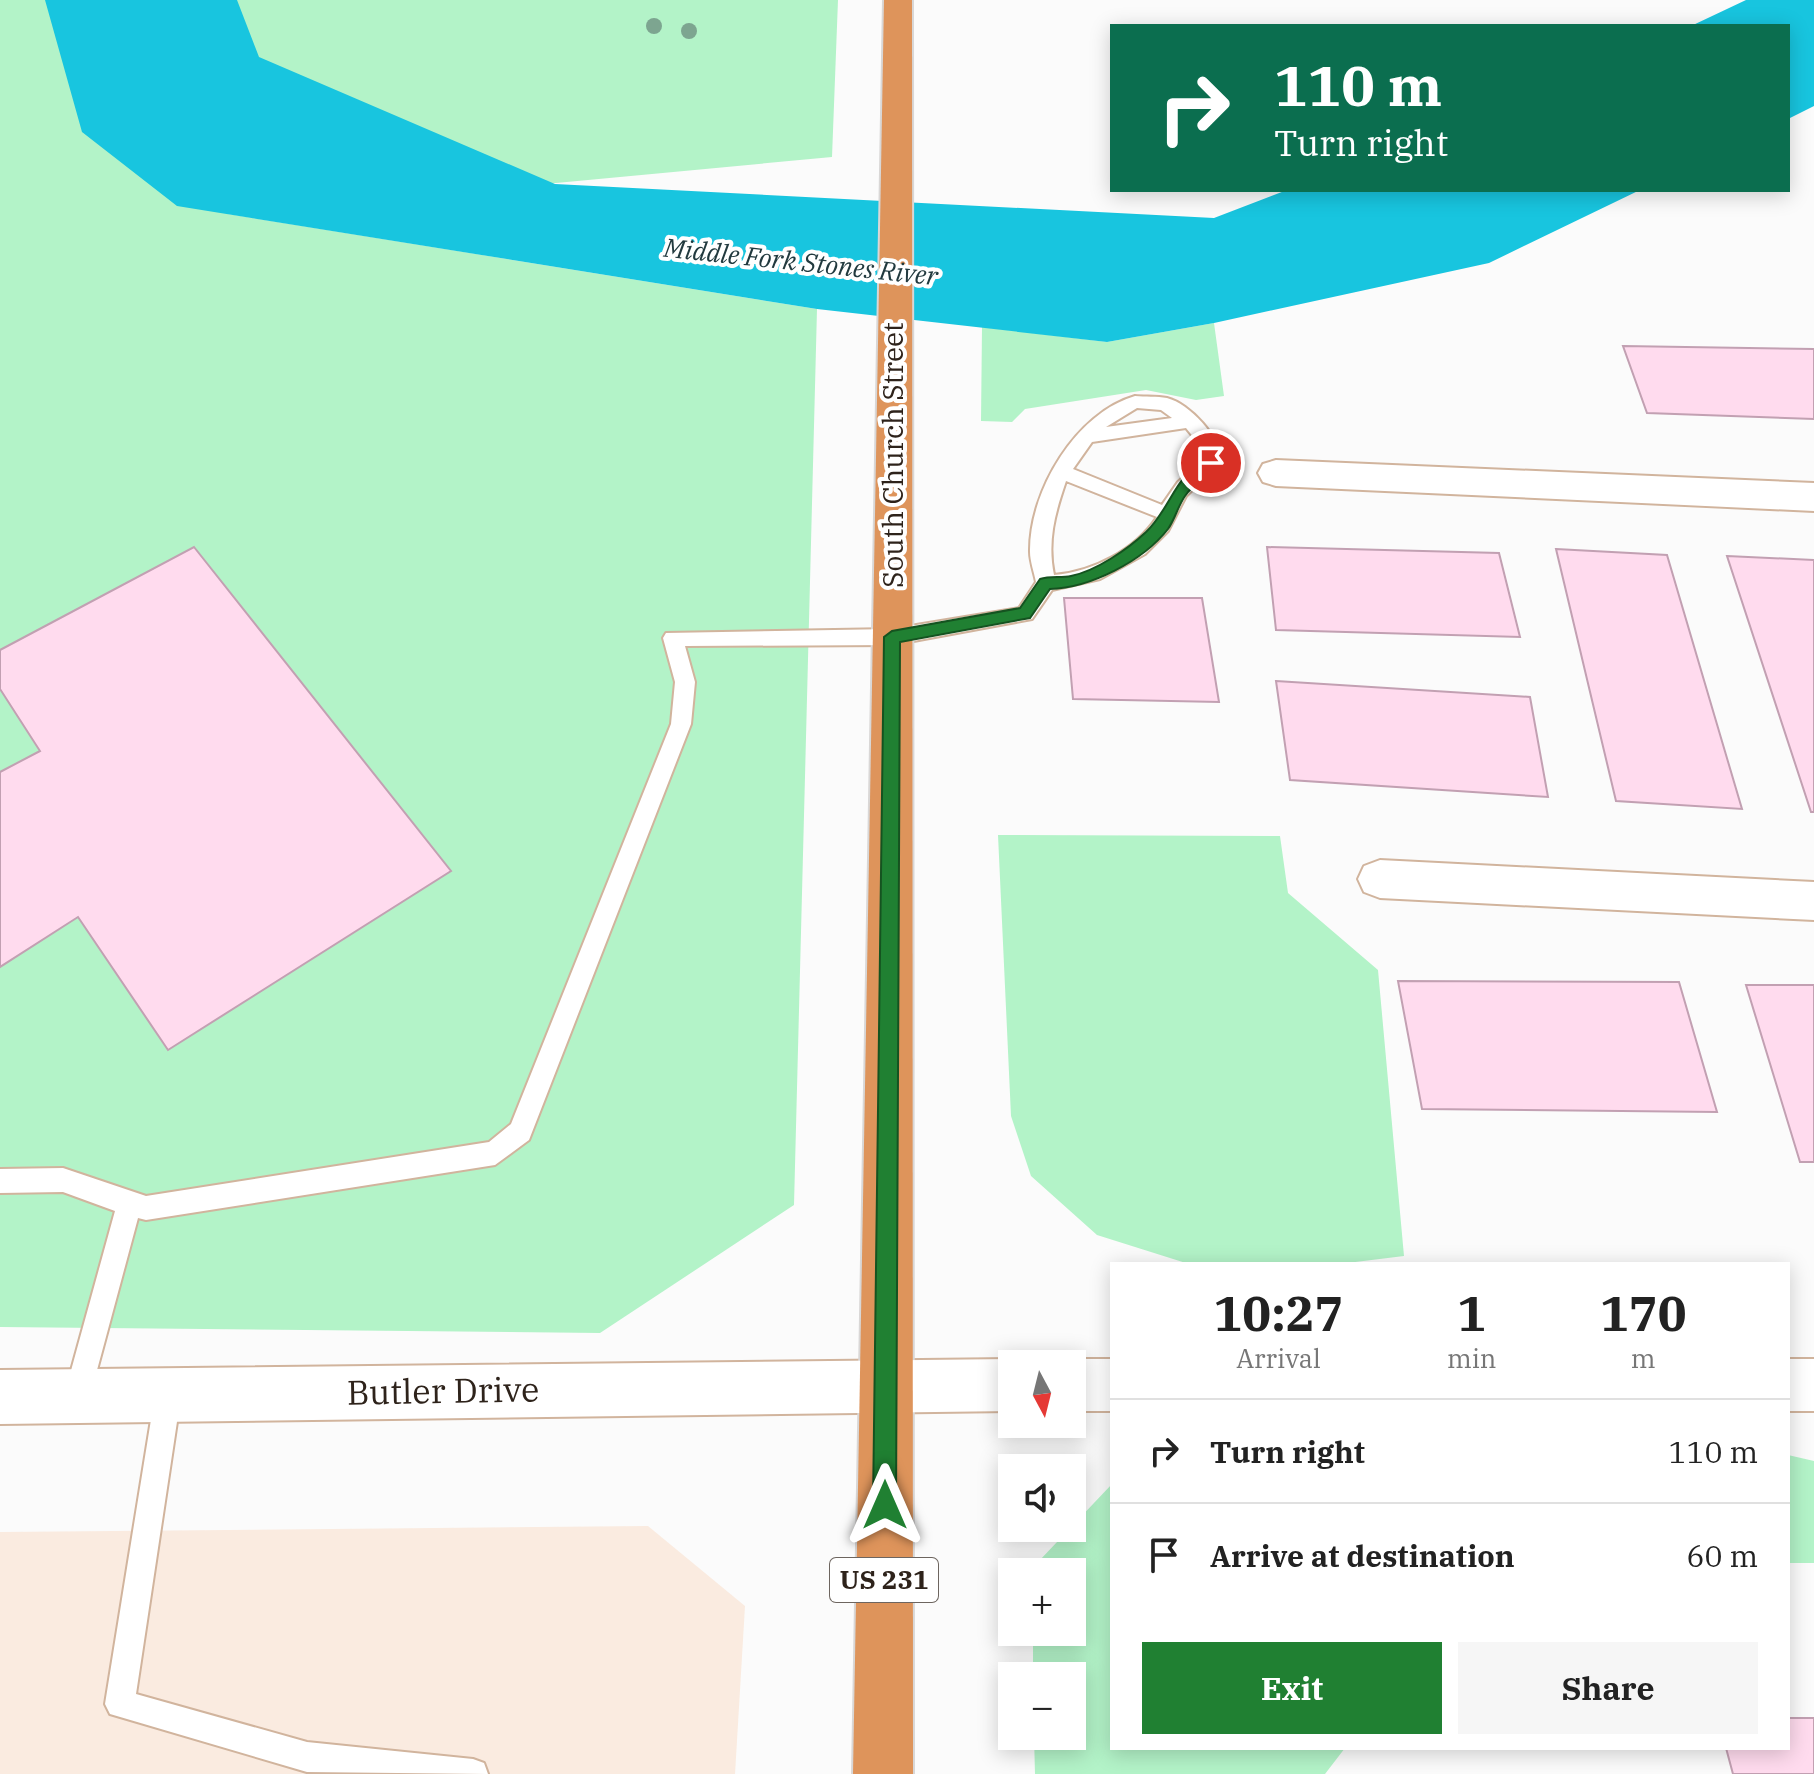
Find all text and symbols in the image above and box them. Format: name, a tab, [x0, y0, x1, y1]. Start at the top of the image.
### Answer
text: 110 m	[1274, 49, 1442, 121]
icon: right	[1142, 56, 1246, 160]
text: Turn right	[1274, 119, 1448, 166]
water label: Middle Fork Stones River	[662, 230, 940, 292]
street label: South Church Street	[874, 322, 911, 588]
pin	[1177, 429, 1245, 497]
icon: arrive	[1189, 441, 1233, 485]
text: 10:27	[1214, 1282, 1343, 1344]
text: 1	[1457, 1282, 1486, 1344]
text: 170	[1600, 1282, 1686, 1344]
text: Arrival	[1236, 1341, 1321, 1375]
text: min	[1447, 1341, 1496, 1375]
text: m	[1631, 1341, 1656, 1375]
north arrow	[998, 1350, 1086, 1438]
map controls	[998, 1350, 1086, 1750]
street label: Butler Drive	[346, 1366, 540, 1414]
icon: right	[1142, 1429, 1186, 1473]
text: Turn right	[1210, 1432, 1365, 1471]
text: 110 m	[1668, 1432, 1758, 1471]
button: sound	[998, 1454, 1086, 1542]
position arrow	[843, 1463, 927, 1547]
icon: arrive	[1142, 1533, 1186, 1577]
text: Arrive at destination	[1210, 1536, 1515, 1575]
text: 60 m	[1686, 1536, 1758, 1575]
road number: US 231	[830, 1558, 938, 1602]
button: +	[998, 1558, 1086, 1646]
button: Exit	[1142, 1642, 1442, 1734]
button: Share	[1458, 1642, 1758, 1734]
button: −	[998, 1662, 1086, 1750]

